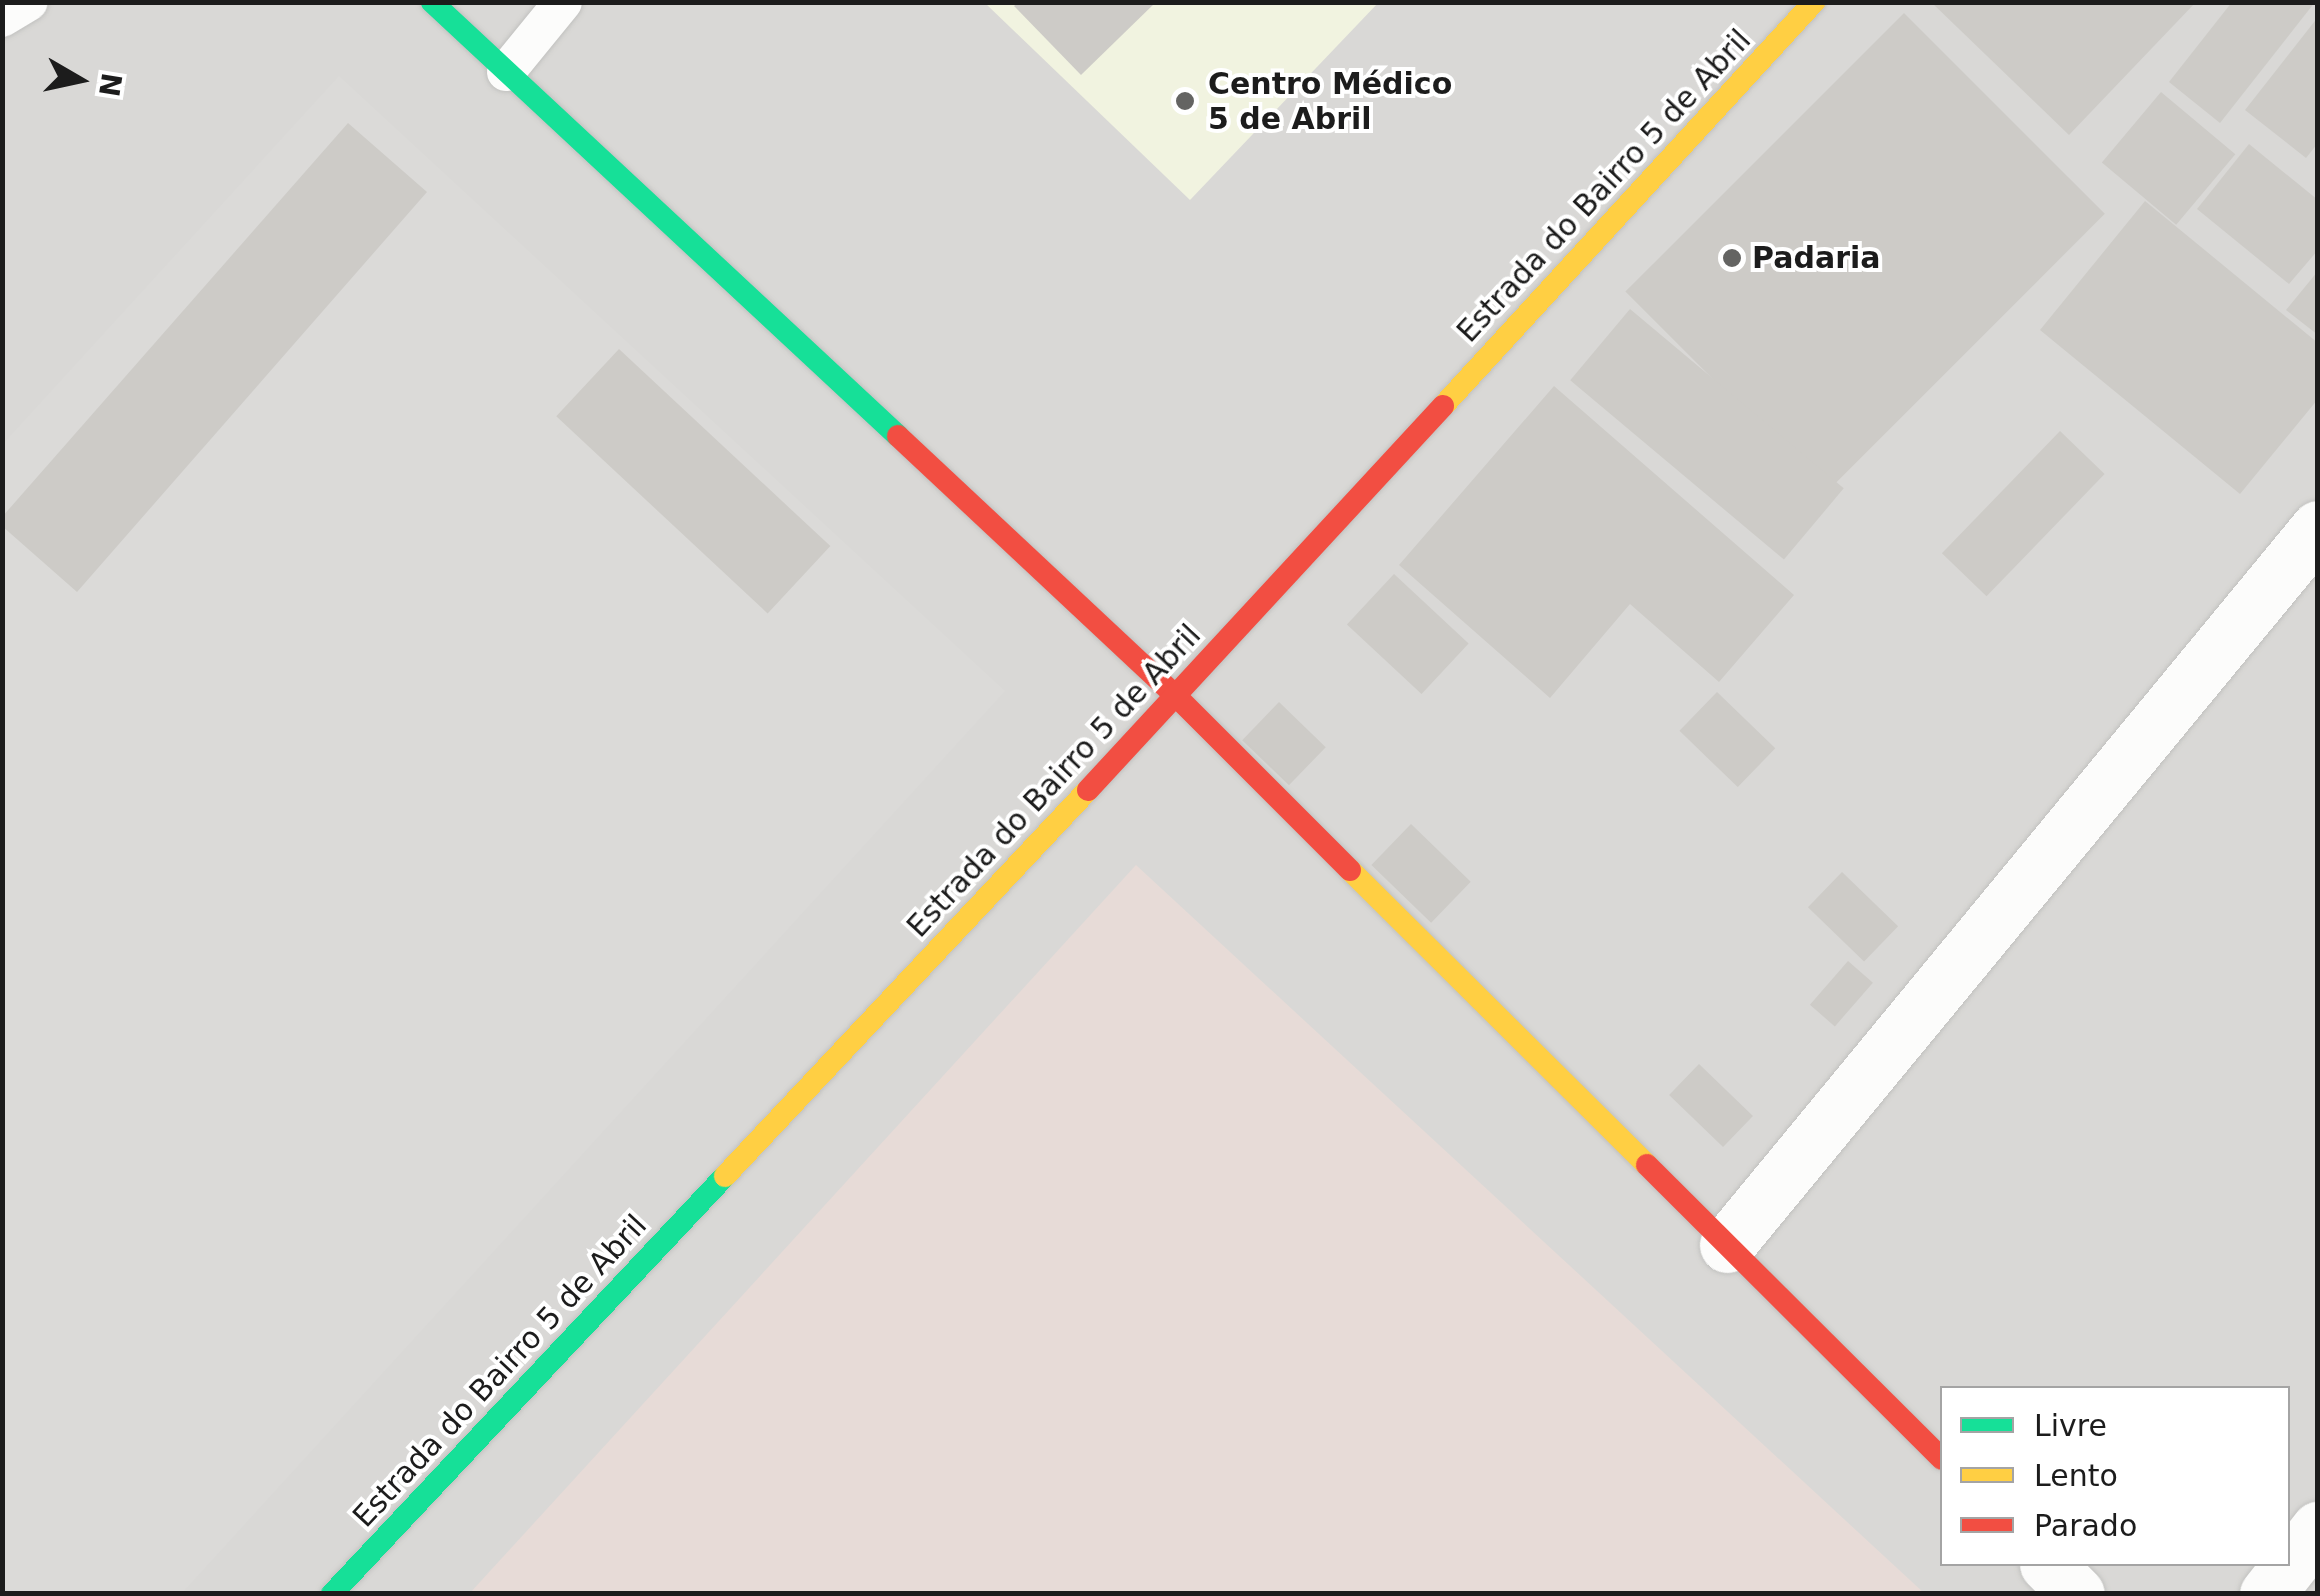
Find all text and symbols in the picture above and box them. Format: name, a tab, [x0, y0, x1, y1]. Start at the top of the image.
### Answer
street label: Estrada do Bairro 5 de Abril	[1450, 22, 1758, 350]
north arrow	[30, 30, 130, 130]
place label: Centro Médico 5 de Abril	[1208, 66, 1452, 136]
text: N	[92, 71, 128, 99]
marker: Centro Médico 5 de Abril	[1172, 88, 1198, 114]
place label: Padaria	[1752, 240, 1880, 276]
marker: Padaria	[1721, 247, 1743, 269]
street label: Estrada do Bairro 5 de Abril	[900, 617, 1208, 945]
street label: Estrada do Bairro 5 de Abril	[346, 1207, 654, 1535]
legend	[1940, 1386, 2290, 1566]
text: Livre	[2034, 1408, 2107, 1443]
text: Lento	[2034, 1458, 2118, 1493]
text: Parado	[2034, 1508, 2137, 1543]

